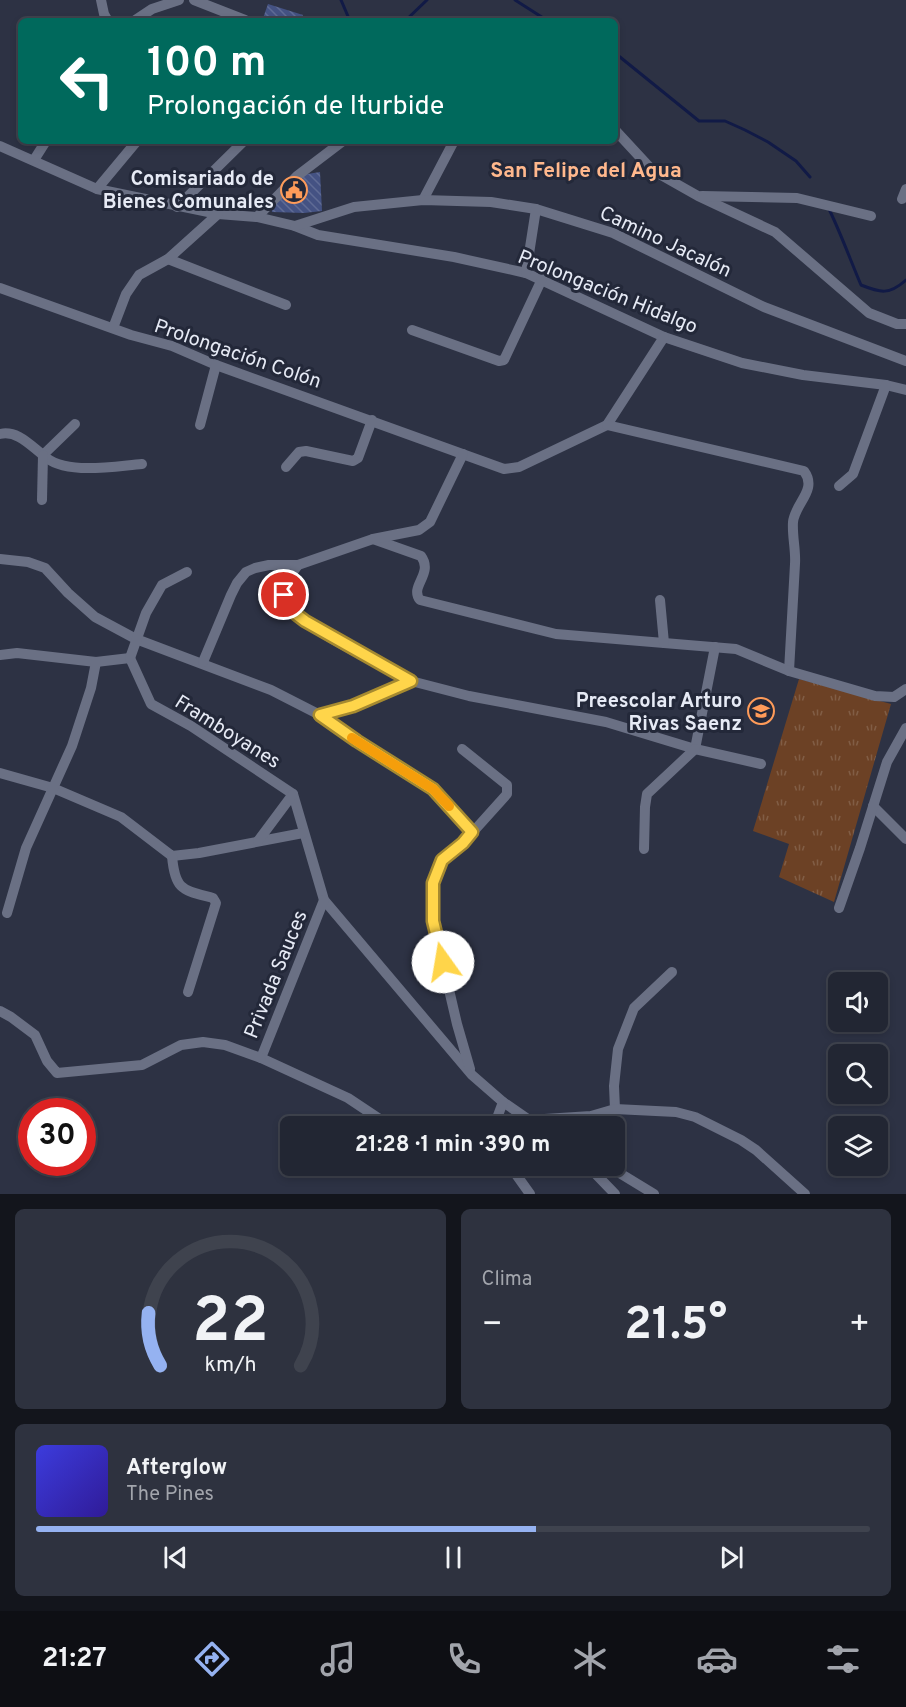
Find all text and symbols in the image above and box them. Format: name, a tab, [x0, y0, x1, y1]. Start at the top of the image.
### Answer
text: 100 m	[147, 38, 266, 91]
icon: left	[48, 42, 126, 120]
text: Prolongación de Iturbide	[147, 90, 444, 124]
district label: San Felipe del Agua	[490, 158, 682, 185]
place label: Comisariado de Bienes Comunales	[103, 167, 274, 216]
public building icon: Comisariado de Bienes Comunales	[279, 175, 309, 205]
street label: Camino Jacalón	[595, 201, 735, 285]
street label: Prolongación Hidalgo	[513, 245, 701, 341]
street label: Prolongación Colón	[150, 314, 324, 396]
pin	[258, 569, 309, 620]
icon: arrive	[267, 578, 300, 611]
place label: Preescolar Arturo Rivas Saenz	[576, 689, 742, 738]
street label: Framboyanes	[169, 690, 285, 775]
school or university icon: Preescolar Arturo Rivas Saenz	[746, 696, 776, 726]
street label: Privada Sauces	[239, 907, 314, 1043]
position arrow	[411, 930, 475, 994]
map controls	[828, 972, 888, 1176]
button: sound	[828, 972, 888, 1032]
button: search	[828, 1044, 888, 1104]
speed limit sign: 30	[18, 1098, 96, 1176]
button: layers	[828, 1116, 888, 1176]
text: 21:28 · 1 min · 390 m	[355, 1132, 550, 1159]
text: Clima	[482, 1267, 532, 1293]
text: 22	[192, 1285, 268, 1364]
text: 21.5°	[624, 1298, 727, 1355]
text: −	[482, 1305, 503, 1347]
text: +	[849, 1305, 870, 1347]
text: km/h	[204, 1352, 256, 1379]
text: Afterglow	[126, 1455, 227, 1482]
text: The Pines	[126, 1482, 214, 1508]
icon: previous	[159, 1541, 192, 1574]
icon: pause	[437, 1541, 470, 1574]
icon: next	[715, 1541, 748, 1574]
icon: directions	[191, 1638, 233, 1680]
icon: music	[317, 1638, 359, 1680]
icon: phone	[443, 1638, 485, 1680]
icon: climate	[569, 1638, 611, 1680]
icon: car	[696, 1638, 738, 1680]
icon: filters	[822, 1638, 864, 1680]
text: 21:27	[42, 1642, 107, 1676]

